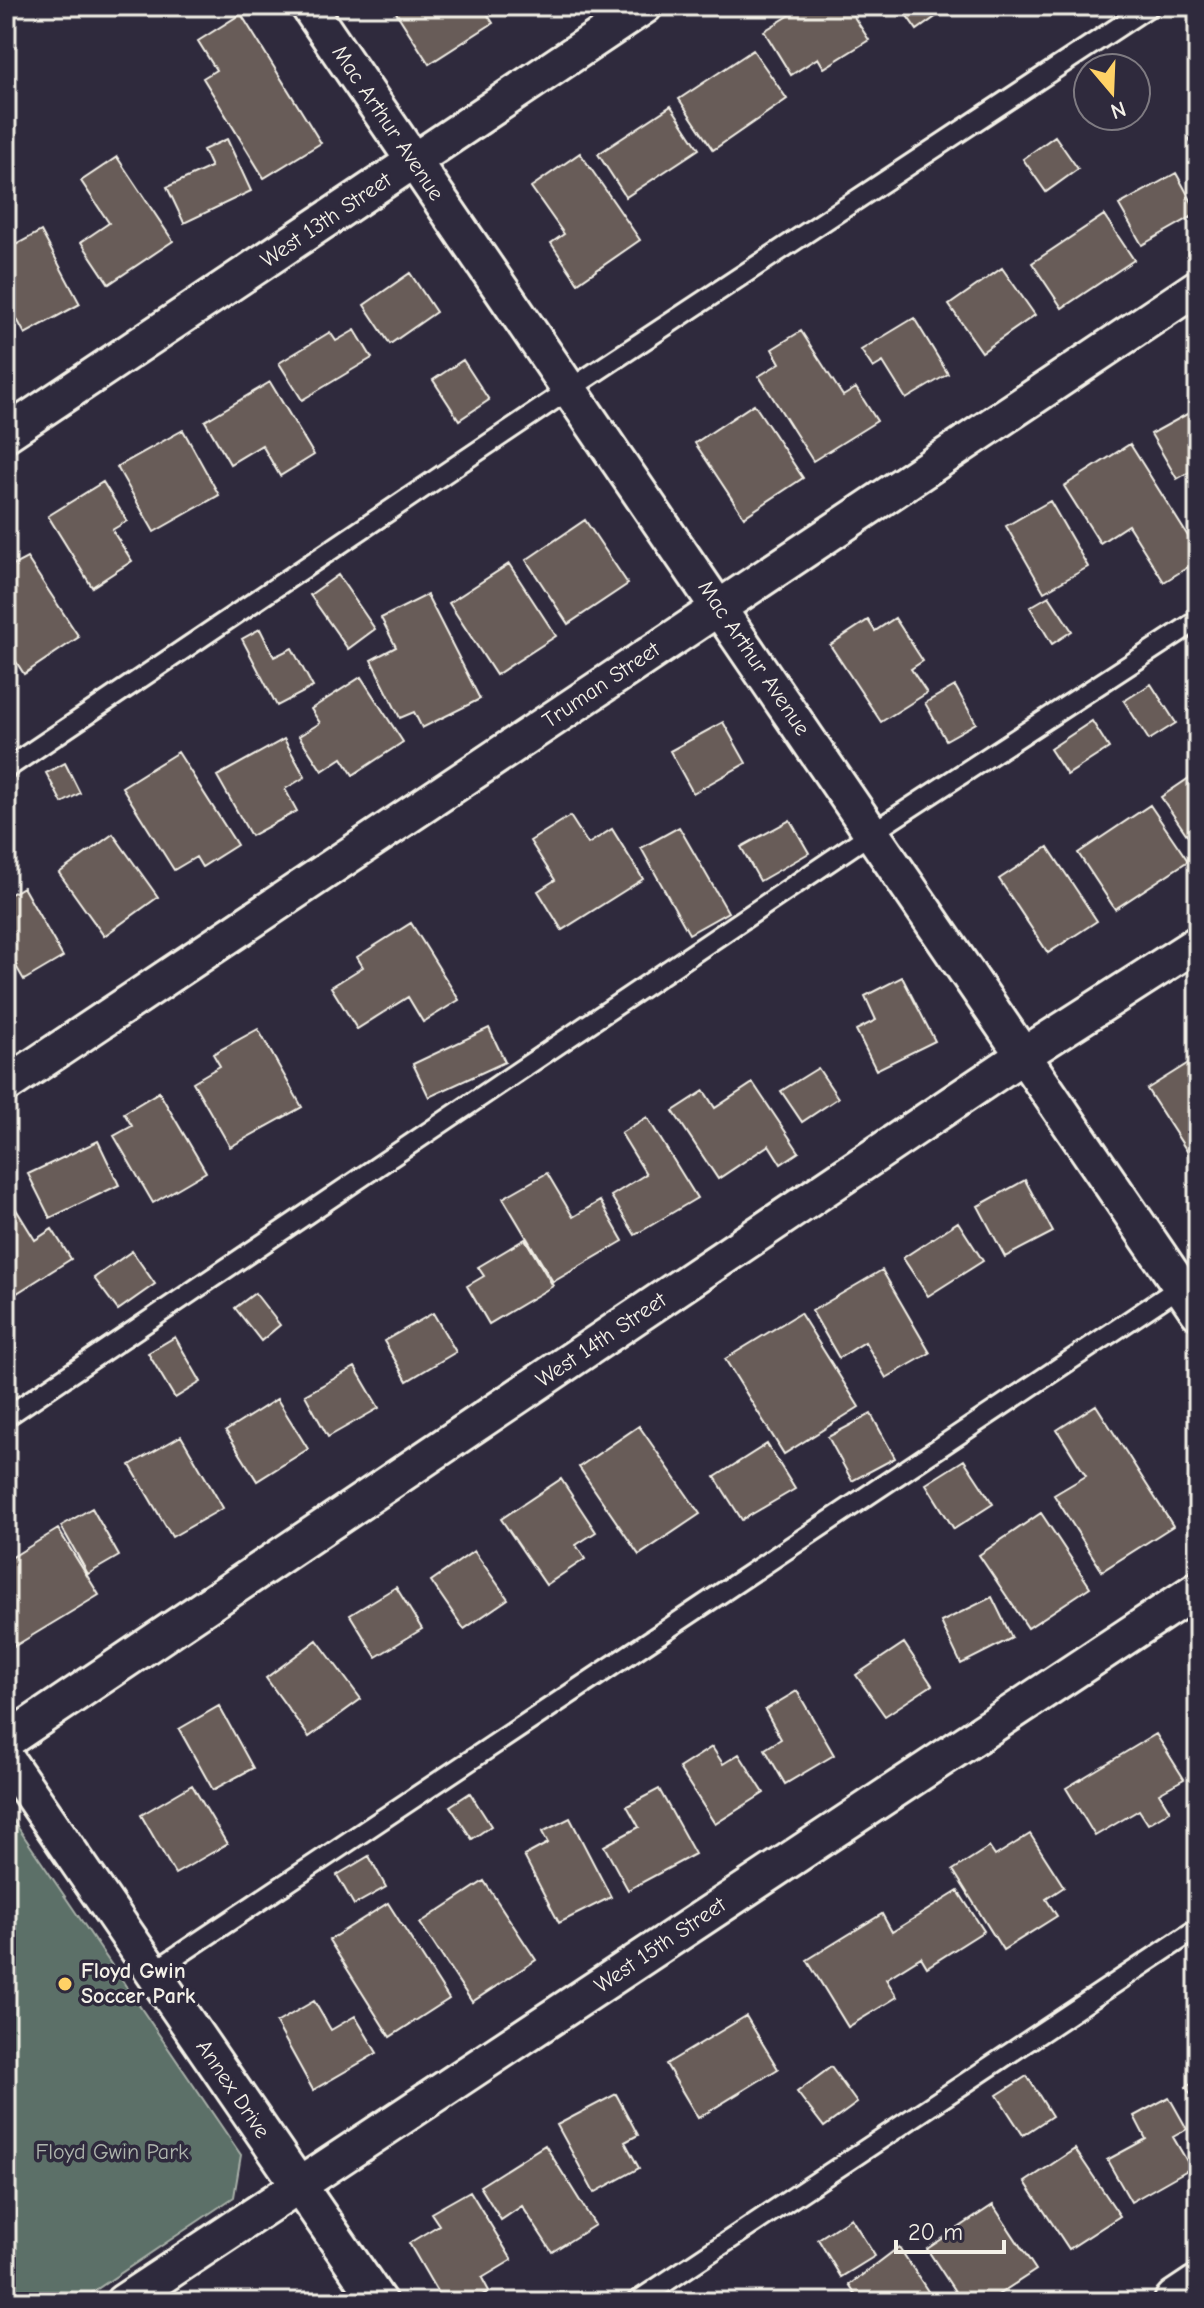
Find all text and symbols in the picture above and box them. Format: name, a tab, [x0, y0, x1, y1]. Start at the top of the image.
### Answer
street label: Mac Arthur Avenue	[326, 40, 450, 206]
north arrow	[1072, 52, 1152, 132]
text: N	[1107, 95, 1129, 125]
street label: West 13th Street	[256, 166, 397, 273]
street label: Mac Arthur Avenue	[692, 575, 816, 741]
street label: Truman Street	[538, 636, 665, 734]
street label: West 14th Street	[531, 1287, 672, 1393]
street label: West 15th Street	[589, 1891, 731, 1998]
place label: Floyd Gwin Soccer Park	[81, 1958, 196, 2009]
marker: Floyd Gwin Soccer Park	[56, 1975, 74, 1993]
street label: Annex Drive	[191, 2035, 275, 2143]
park label: Floyd Gwin Park	[35, 2139, 189, 2165]
scale bar	[896, 2204, 1004, 2254]
text: 20 m	[908, 2218, 963, 2246]

